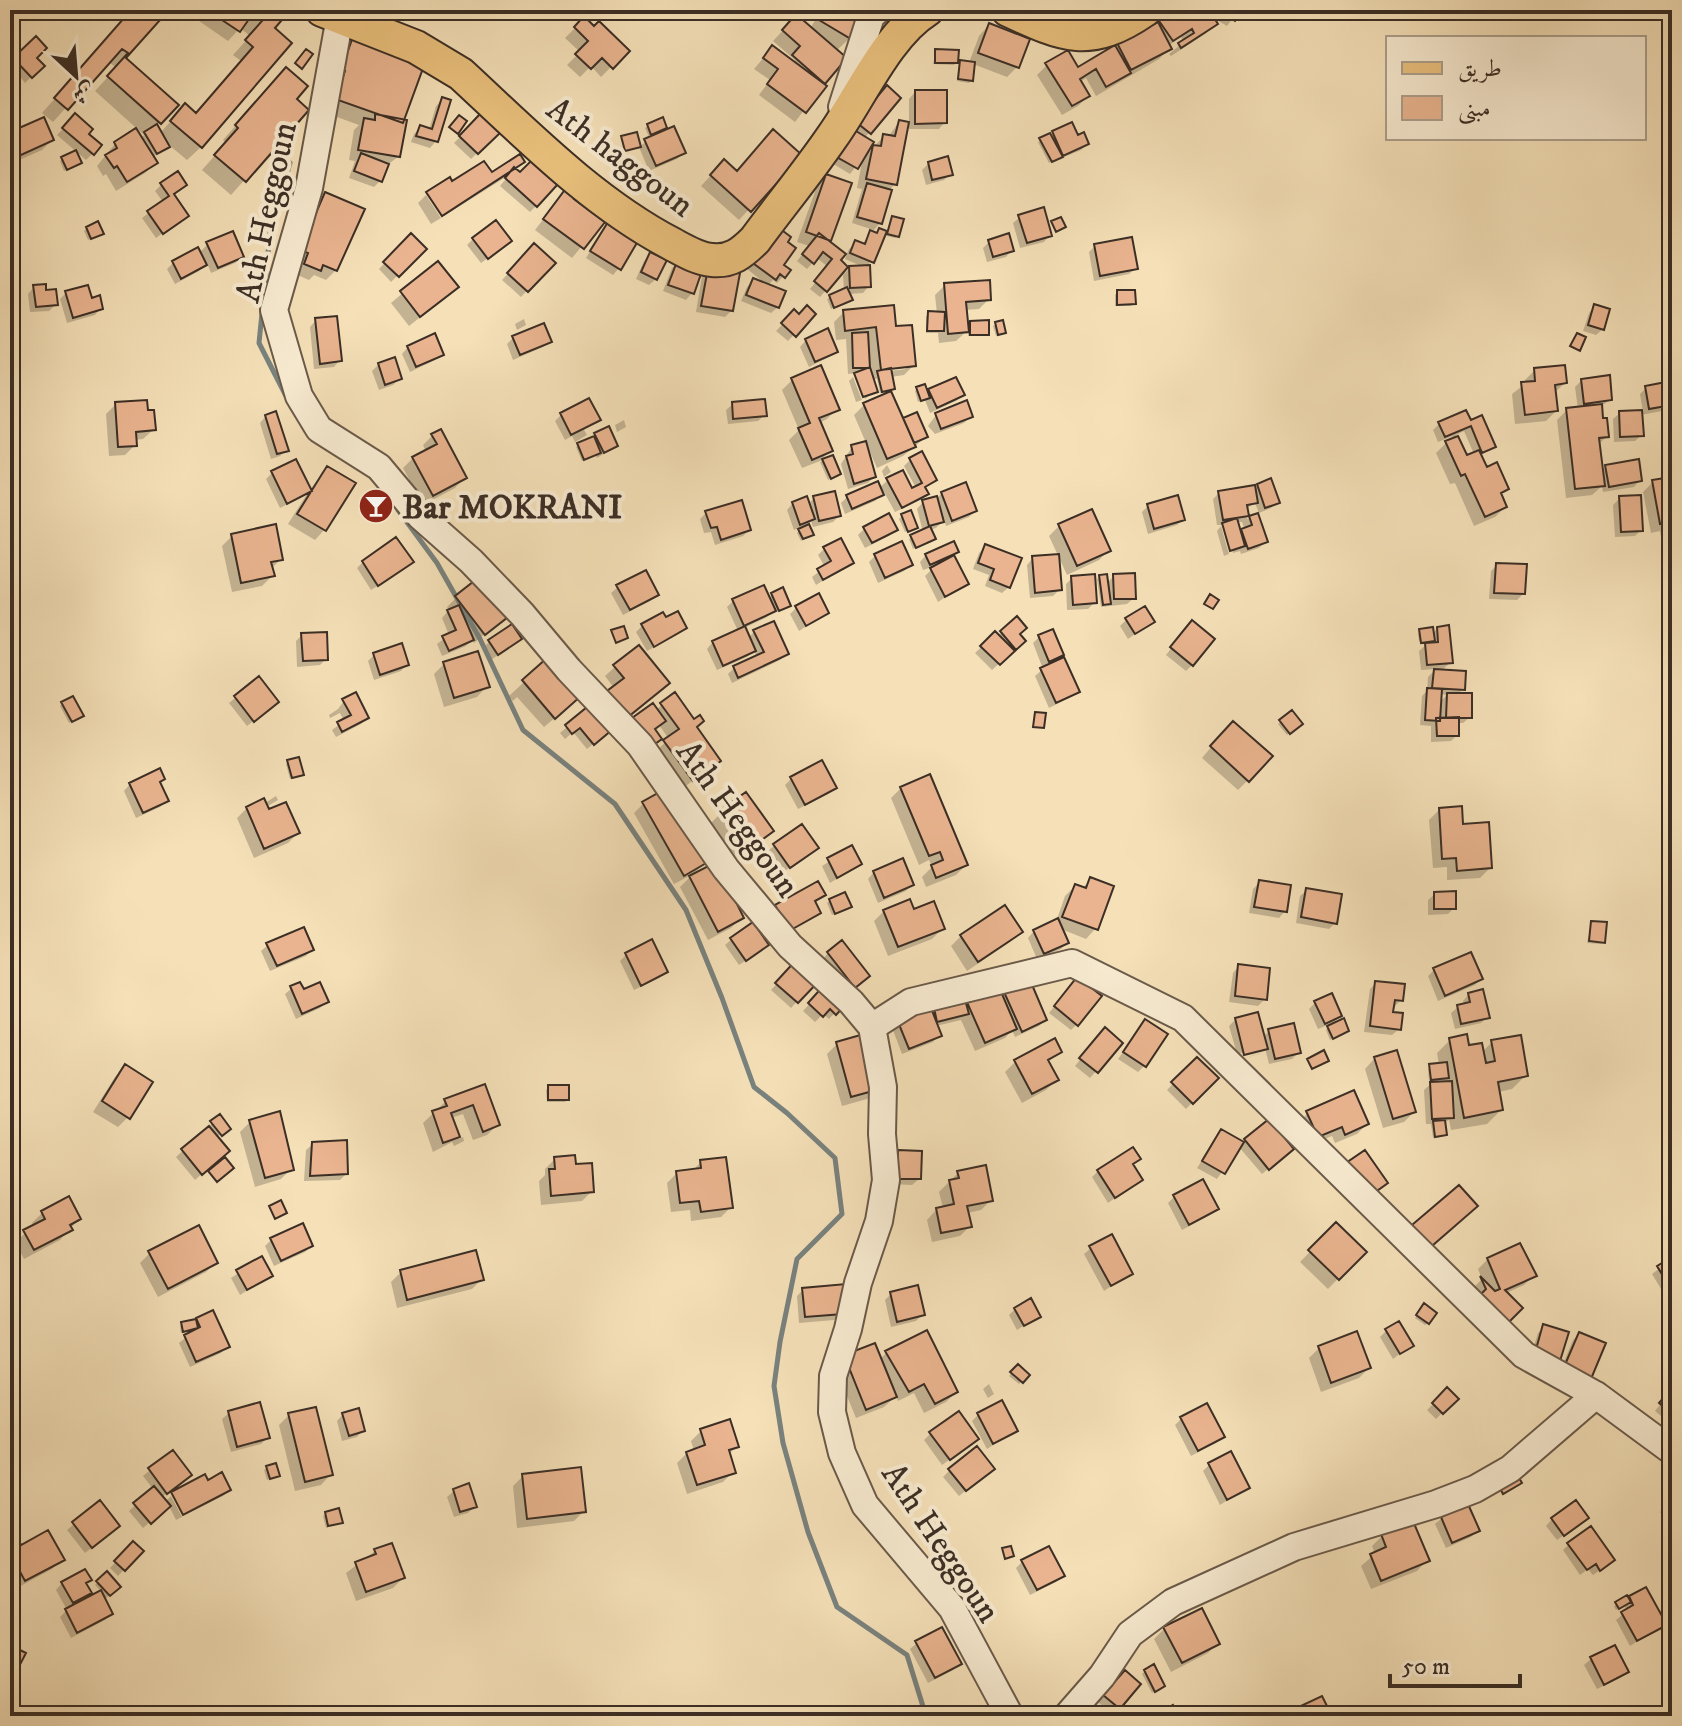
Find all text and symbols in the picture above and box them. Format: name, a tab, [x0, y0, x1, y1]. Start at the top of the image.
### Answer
north arrow	[36, 36, 116, 116]
legend	[1386, 36, 1646, 140]
text: طريق	[1458, 54, 1502, 84]
text: ش	[68, 76, 100, 110]
street label: Ath haggoun	[538, 89, 702, 227]
text: مبنى	[1458, 94, 1491, 125]
street label: Ath Heggoun	[227, 118, 307, 307]
bar icon: Bar MOKRANI	[357, 487, 395, 525]
place label: Bar MOKRANI	[402, 487, 622, 529]
street label: Ath Heggoun	[666, 733, 808, 906]
street label: Ath Heggoun	[872, 1455, 1009, 1631]
scale bar	[1390, 1638, 1520, 1688]
text: 50 m	[1402, 1652, 1450, 1682]

